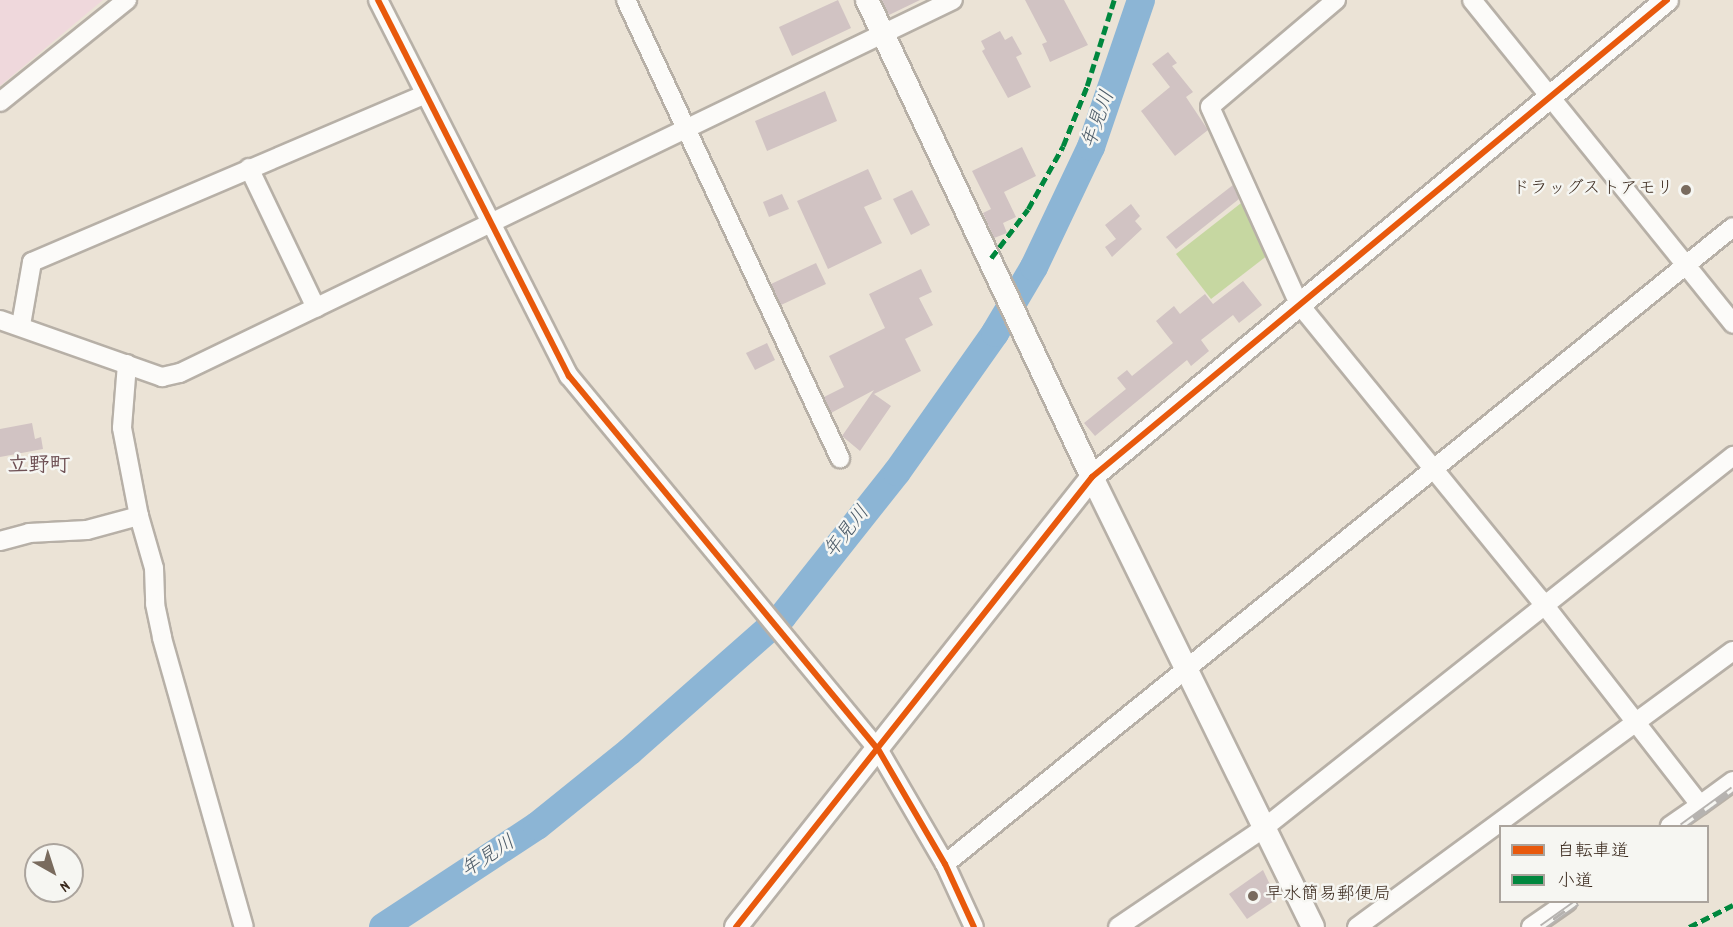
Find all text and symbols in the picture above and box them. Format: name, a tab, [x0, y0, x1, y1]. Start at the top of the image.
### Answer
water label: 年見川	[1078, 88, 1122, 152]
place label: ドラッグストアモリ	[1512, 179, 1674, 201]
marker: ドラッグストアモリ	[1679, 183, 1693, 197]
district label: 立野町	[8, 454, 70, 480]
water label: 年見川	[820, 502, 876, 564]
legend	[1499, 825, 1709, 903]
water label: 年見川	[457, 832, 521, 884]
text: 自転車道	[1557, 840, 1629, 865]
north arrow	[24, 843, 84, 903]
text: 小道	[1557, 870, 1593, 895]
text: N	[54, 874, 75, 897]
place label: 早水簡易郵便局	[1265, 885, 1391, 907]
marker: 早水簡易郵便局	[1246, 889, 1260, 903]

